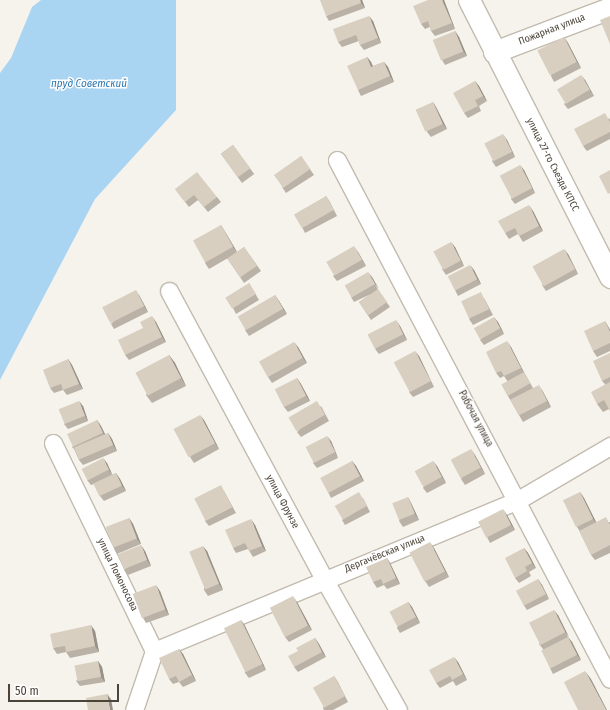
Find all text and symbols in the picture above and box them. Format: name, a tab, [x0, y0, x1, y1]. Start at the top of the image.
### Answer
street label: Пожарная улица	[517, 12, 587, 48]
water label: пруд Советский	[51, 77, 127, 91]
street label: улица 27-го Съезда КПСС	[523, 116, 581, 214]
street label: Рабочая улица	[455, 389, 495, 449]
street label: улица Фрунзе	[263, 473, 301, 531]
street label: Дергачёвская улица	[343, 532, 427, 576]
street label: улица Ломоносова	[94, 537, 140, 613]
scale bar	[10, 676, 121, 702]
text: 50 m	[15, 684, 39, 698]

